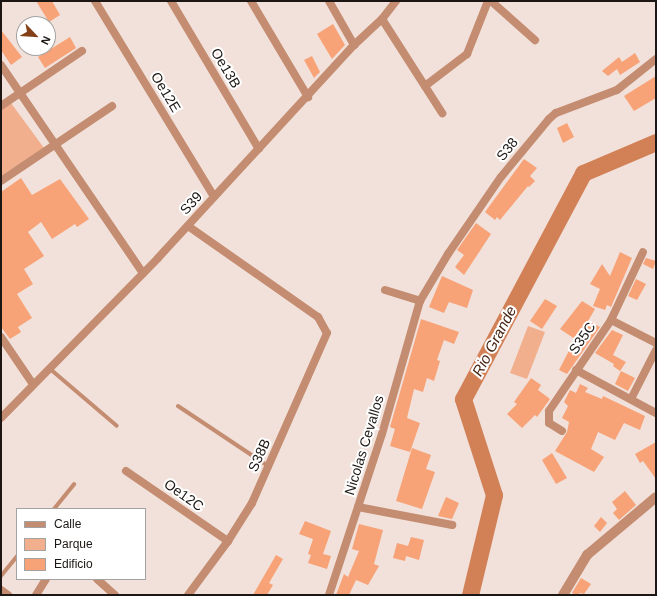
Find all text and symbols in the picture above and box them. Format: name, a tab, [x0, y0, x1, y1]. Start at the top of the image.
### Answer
north arrow	[16, 16, 56, 56]
text: N	[39, 35, 53, 47]
street label: Oe13B	[208, 45, 244, 91]
street label: Oe12E	[148, 69, 184, 115]
street label: S38	[493, 134, 521, 164]
street label: S39	[176, 188, 206, 218]
water label: Rio Grande	[468, 303, 520, 379]
street label: S35C	[565, 319, 599, 357]
street label: Nicolas Cevallos	[341, 393, 387, 497]
street label: S38B	[244, 436, 274, 474]
street label: Oe12C	[161, 475, 207, 515]
legend	[16, 508, 146, 580]
text: Calle	[54, 517, 81, 531]
text: Parque	[54, 537, 93, 551]
text: Edificio	[54, 557, 93, 571]

